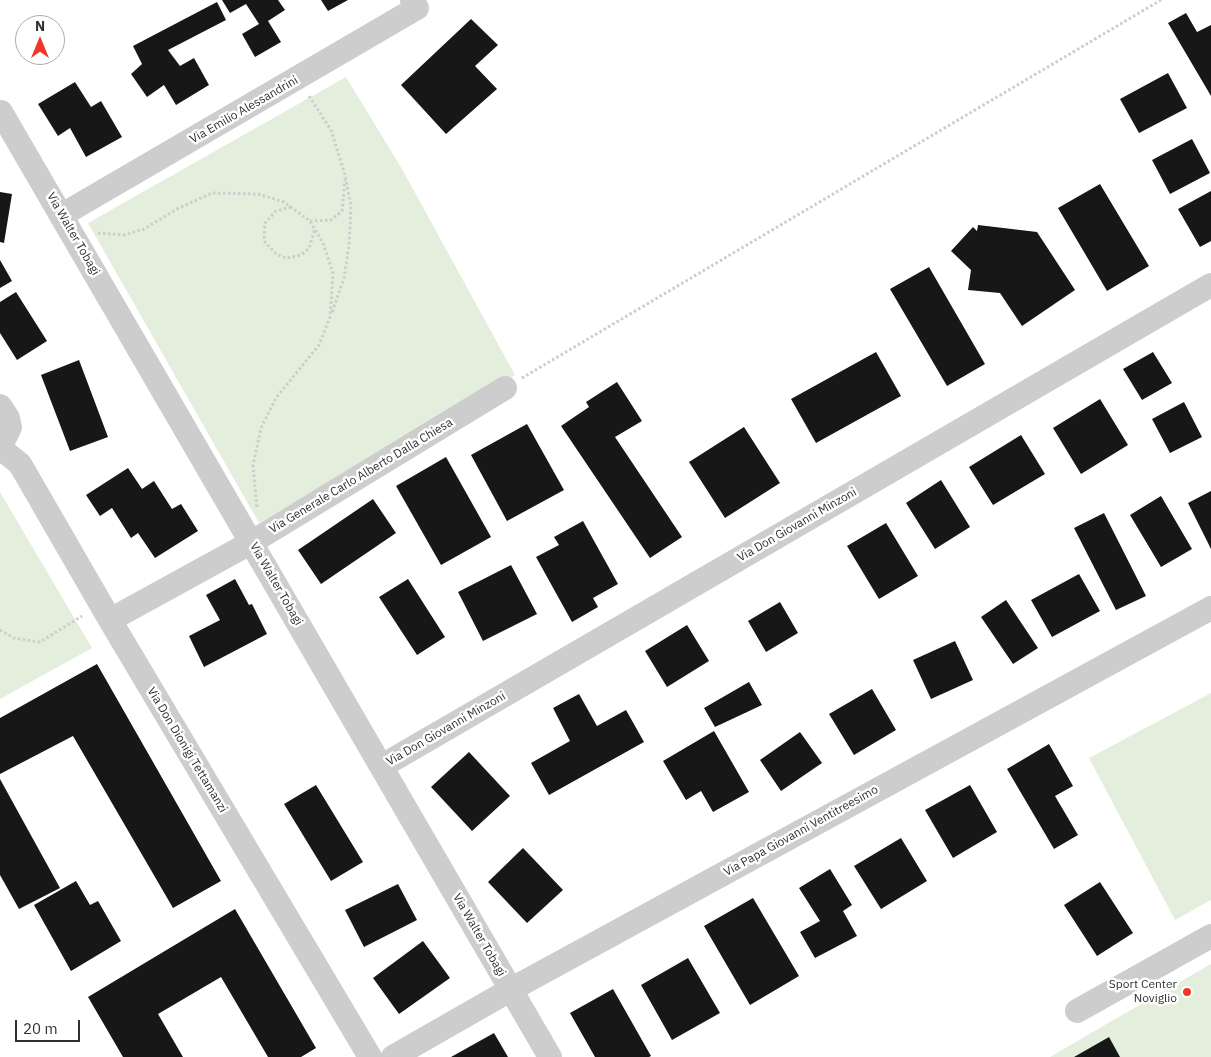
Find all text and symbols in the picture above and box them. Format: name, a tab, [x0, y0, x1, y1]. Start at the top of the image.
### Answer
north arrow	[15, 15, 65, 65]
text: N	[35, 17, 45, 35]
street label: Via Emilio Alessandrini	[187, 73, 301, 147]
street label: Via Walter Tobagi	[43, 190, 103, 278]
street label: Via Generale Carlo Alberto Dalla Chiesa	[267, 415, 455, 537]
street label: Via Don Giovanni Minzoni	[735, 485, 859, 565]
street label: Via Walter Tobagi	[246, 540, 306, 628]
street label: Via Don Dionigi Tettamanzi	[144, 685, 230, 815]
street label: Via Don Giovanni Minzoni	[384, 689, 508, 769]
street label: Via Papa Giovanni Ventitreesimo	[721, 782, 881, 880]
street label: Via Walter Tobagi	[449, 891, 509, 979]
place label: Sport Center Noviglio	[1109, 978, 1177, 1006]
marker: Sport Center Noviglio	[1181, 986, 1193, 998]
scale bar	[18, 1010, 82, 1042]
text: 20 m	[23, 1019, 58, 1038]

